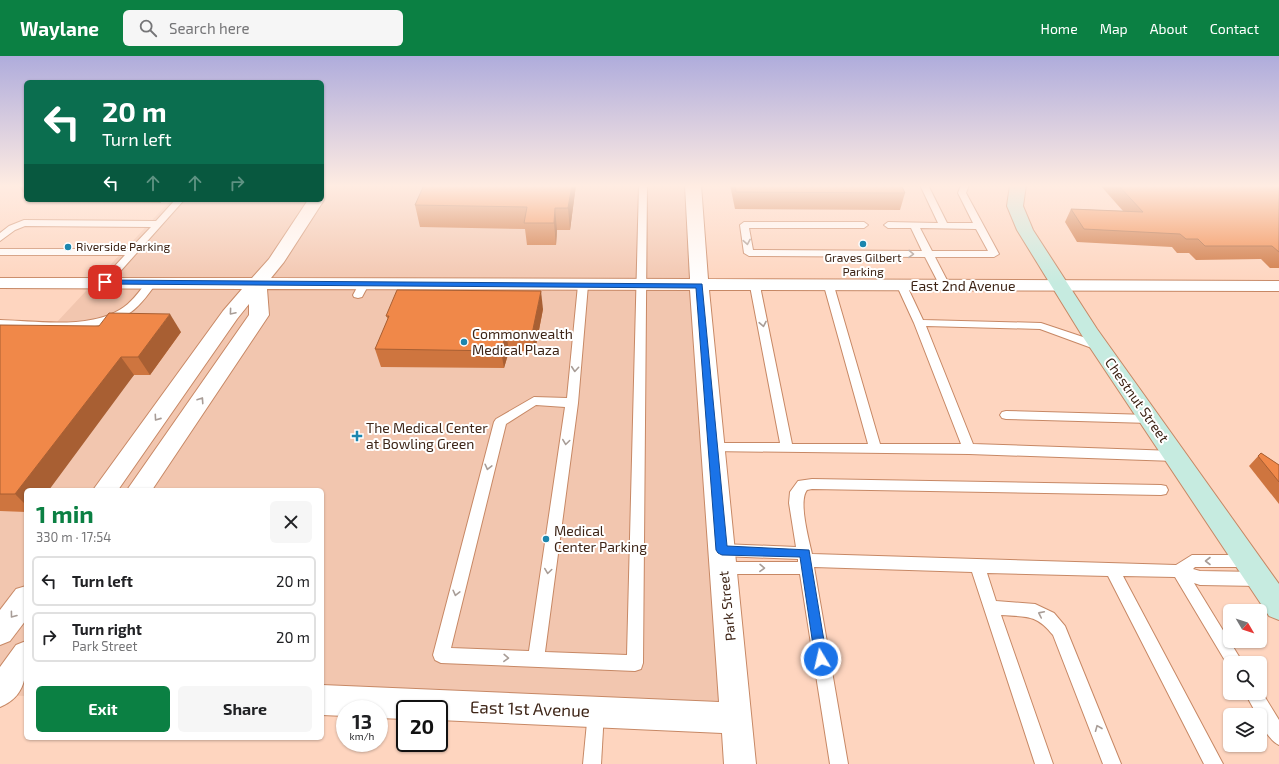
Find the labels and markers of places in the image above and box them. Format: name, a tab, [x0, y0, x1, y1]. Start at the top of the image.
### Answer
place label: Riverside Parking	[76, 239, 170, 253]
marker: Graves Gilbert Parking	[858, 239, 868, 249]
marker: Riverside Parking	[63, 242, 73, 252]
place label: Graves Gilbert Parking	[824, 250, 902, 278]
pin	[88, 265, 122, 299]
place label: Commonwealth Medical Plaza	[472, 325, 573, 358]
marker: Commonwealth Medical Plaza	[459, 337, 469, 347]
place label: The Medical Center at Bowling Green	[366, 419, 488, 452]
marker: The Medical Center at Bowling Green	[351, 430, 363, 442]
place label: Medical Center Parking	[554, 522, 647, 555]
marker: Medical Center Parking	[541, 534, 551, 544]

